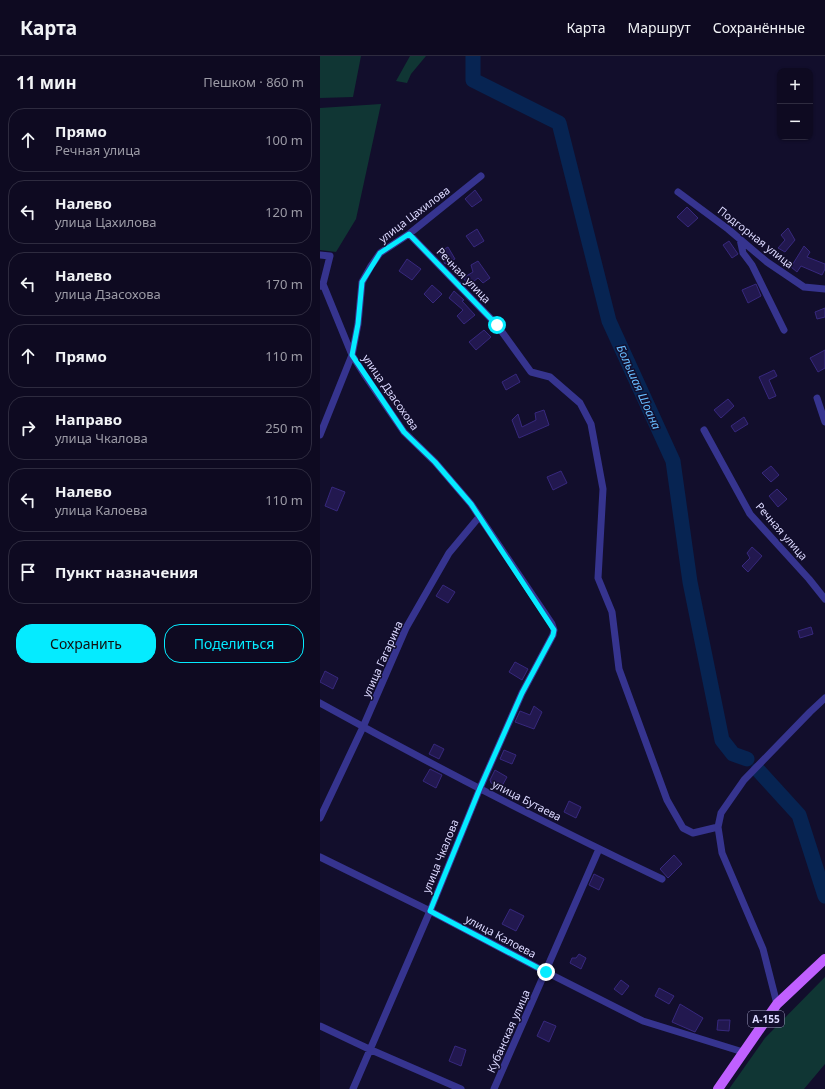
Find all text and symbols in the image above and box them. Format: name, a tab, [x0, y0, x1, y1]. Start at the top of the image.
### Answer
text: Карта	[20, 15, 77, 41]
text: Карта	[566, 18, 605, 37]
text: Маршрут	[627, 18, 691, 37]
text: Сохранённые	[713, 18, 805, 37]
map controls	[777, 68, 813, 140]
button: +	[777, 68, 813, 104]
text: 11 мин	[16, 71, 77, 94]
text: Пешком · 860 m	[203, 73, 304, 91]
button: −	[777, 104, 813, 140]
text: Прямо	[55, 121, 107, 141]
icon: ahead	[17, 129, 39, 151]
text: 100 m	[265, 131, 303, 149]
text: Речная улица	[55, 141, 140, 159]
street label: улица Цахилова	[375, 182, 453, 246]
text: Налево	[55, 193, 112, 213]
icon: left	[17, 201, 39, 223]
text: 120 m	[265, 203, 303, 221]
street label: Подгорная улица	[715, 203, 797, 271]
text: улица Цахилова	[55, 213, 156, 231]
street label: Речная улица	[434, 244, 494, 306]
text: Налево	[55, 265, 112, 285]
icon: left	[17, 273, 39, 295]
text: 170 m	[265, 275, 303, 293]
text: улица Дзасохова	[55, 285, 161, 303]
route start	[488, 316, 506, 334]
water label: Большая Шоана	[613, 342, 665, 432]
icon: ahead	[17, 345, 39, 367]
text: Прямо	[55, 346, 107, 366]
text: 110 m	[265, 347, 303, 365]
street label: улица Дзасохова	[359, 351, 423, 433]
text: Направо	[55, 409, 122, 429]
icon: right	[17, 417, 39, 439]
text: 250 m	[265, 419, 303, 437]
text: улица Чкалова	[55, 429, 148, 447]
text: Налево	[55, 481, 112, 501]
icon: left	[17, 489, 39, 511]
text: 110 m	[265, 491, 303, 509]
street label: Речная улица	[753, 499, 811, 563]
text: улица Калоева	[55, 501, 148, 519]
icon: arrive	[17, 561, 39, 583]
text: Пункт назначения	[55, 562, 198, 582]
street label: улица Гагарина	[358, 618, 406, 700]
button: Сохранить	[16, 624, 156, 663]
button: Поделиться	[164, 624, 304, 663]
street label: улица Бутаева	[490, 776, 564, 824]
street label: улица Чкалова	[418, 817, 462, 895]
street label: улица Калоева	[463, 911, 539, 961]
route end	[537, 963, 555, 981]
street label: Кубанская улица	[483, 987, 533, 1075]
road number: А-155	[748, 1011, 784, 1027]

